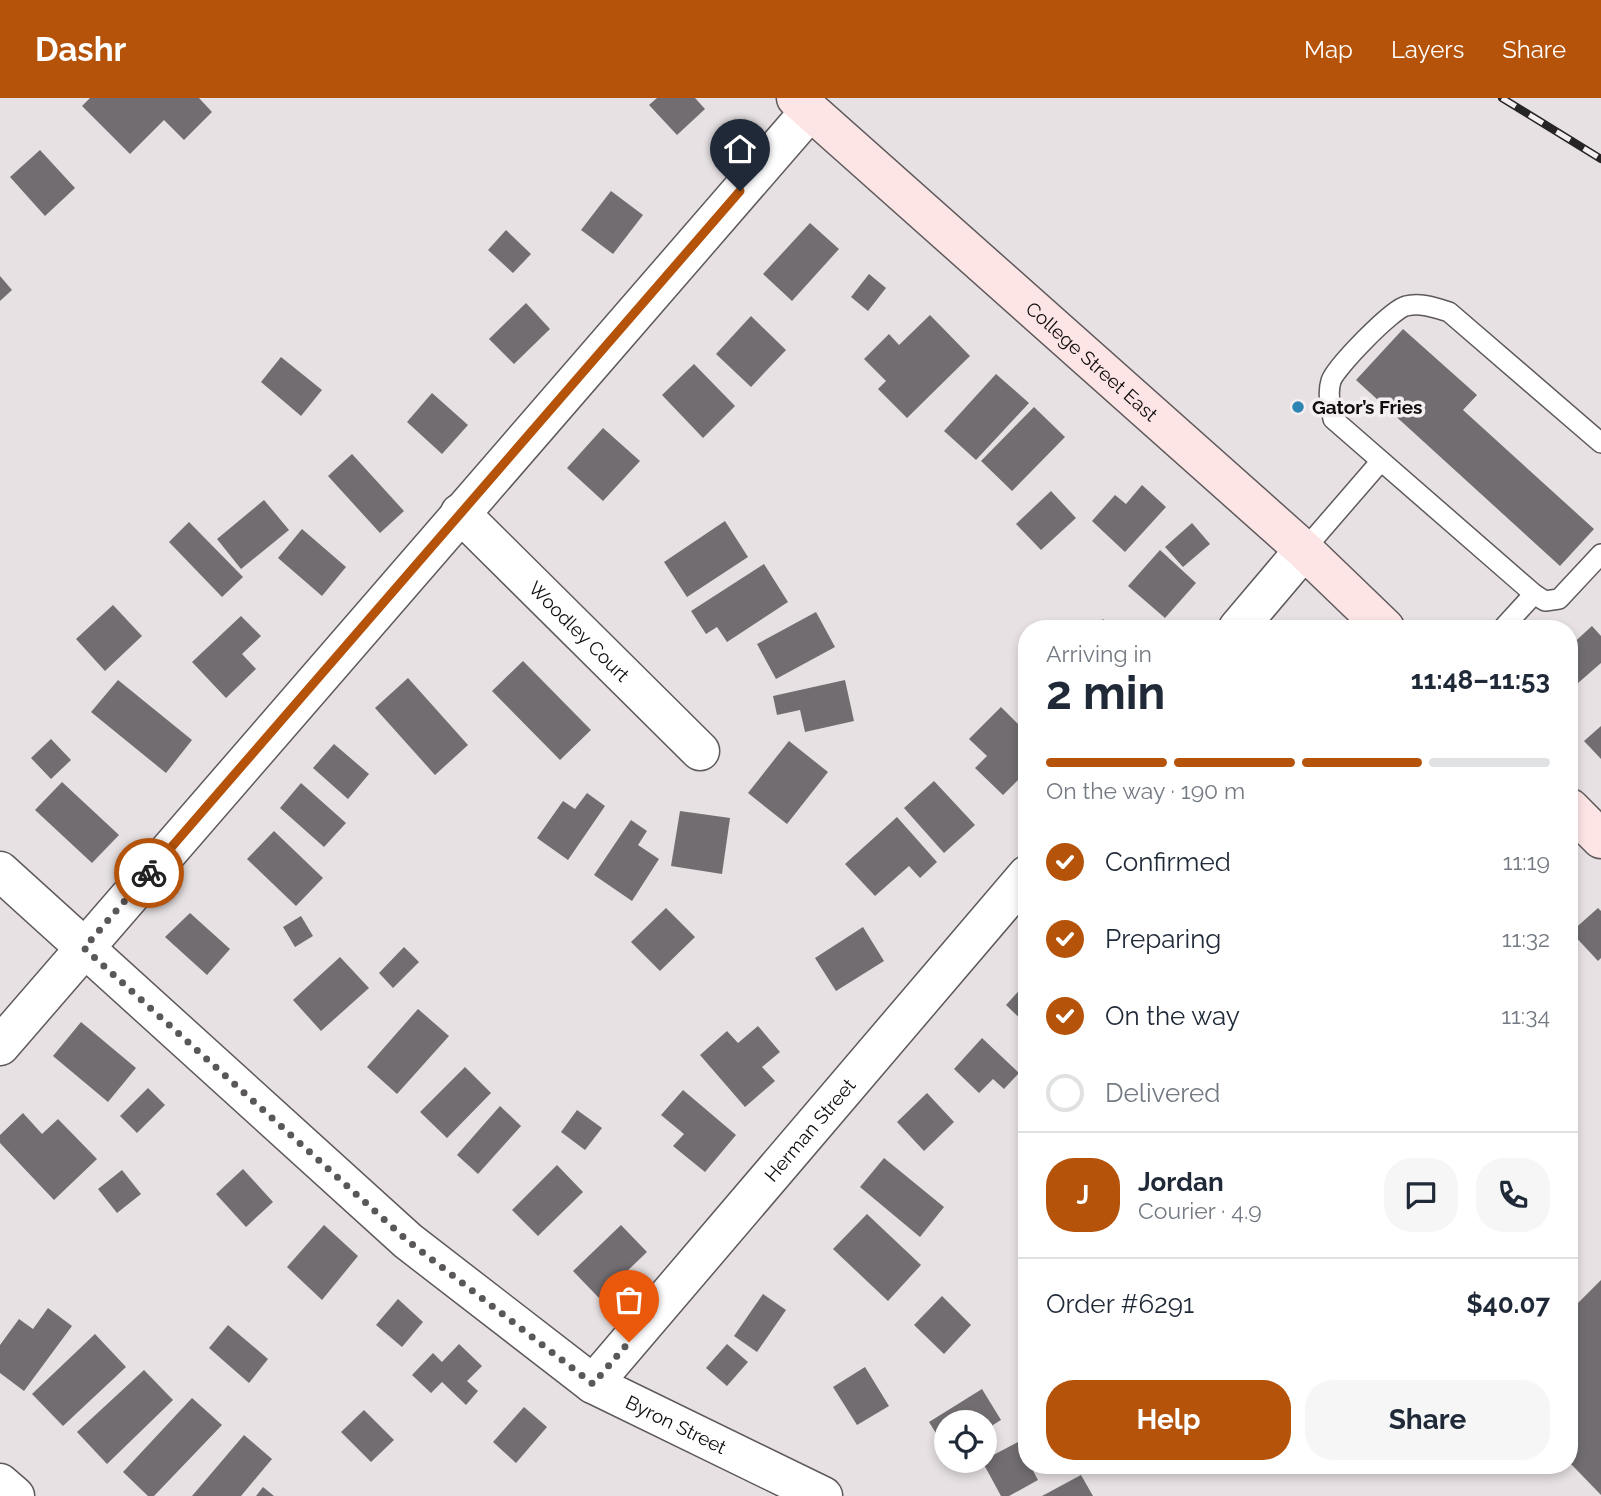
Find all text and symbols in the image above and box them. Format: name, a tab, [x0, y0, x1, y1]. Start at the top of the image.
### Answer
text: Dashr	[35, 30, 126, 69]
text: Map	[1304, 35, 1353, 64]
text: Layers	[1391, 35, 1464, 64]
text: Share	[1502, 35, 1566, 64]
pin	[710, 119, 770, 191]
icon: home	[721, 130, 759, 168]
street label: College Street East	[1022, 297, 1163, 426]
place label: Gator’s Fries	[1312, 396, 1422, 418]
marker: Gator’s Fries	[1290, 399, 1306, 415]
street label: Woodley Court	[525, 577, 635, 686]
text: Arriving in	[1046, 640, 1152, 667]
text: 11:48–11:53	[1411, 665, 1550, 695]
text: 2 min	[1046, 666, 1165, 720]
text: On the way · 190 m	[1046, 777, 1245, 804]
courier	[114, 838, 184, 908]
icon: check	[1046, 843, 1084, 881]
text: Confirmed	[1105, 847, 1231, 877]
text: 11:19	[1503, 848, 1550, 875]
icon: bike	[130, 854, 168, 892]
icon: check	[1046, 920, 1084, 958]
text: Preparing	[1105, 924, 1221, 954]
text: 11:32	[1502, 925, 1550, 952]
icon: check	[1046, 997, 1084, 1035]
text: On the way	[1105, 1001, 1240, 1031]
text: 11:34	[1501, 1002, 1550, 1029]
street label: Herman Street	[760, 1073, 860, 1186]
text: Delivered	[1105, 1078, 1220, 1108]
button: chat	[1384, 1158, 1458, 1232]
button: phone	[1476, 1158, 1550, 1232]
text: Jordan	[1138, 1167, 1224, 1197]
text: J	[1077, 1180, 1089, 1210]
text: Courier · 4.9	[1138, 1197, 1262, 1224]
pin	[599, 1270, 659, 1342]
icon: bag	[610, 1281, 648, 1319]
text: Order #6291	[1046, 1289, 1194, 1319]
text: $40.07	[1466, 1289, 1550, 1319]
button: Help	[1046, 1380, 1291, 1460]
button: Share	[1305, 1380, 1550, 1460]
street label: Byron Street	[622, 1391, 731, 1459]
map controls	[934, 1410, 997, 1473]
button: locate	[934, 1410, 997, 1473]

